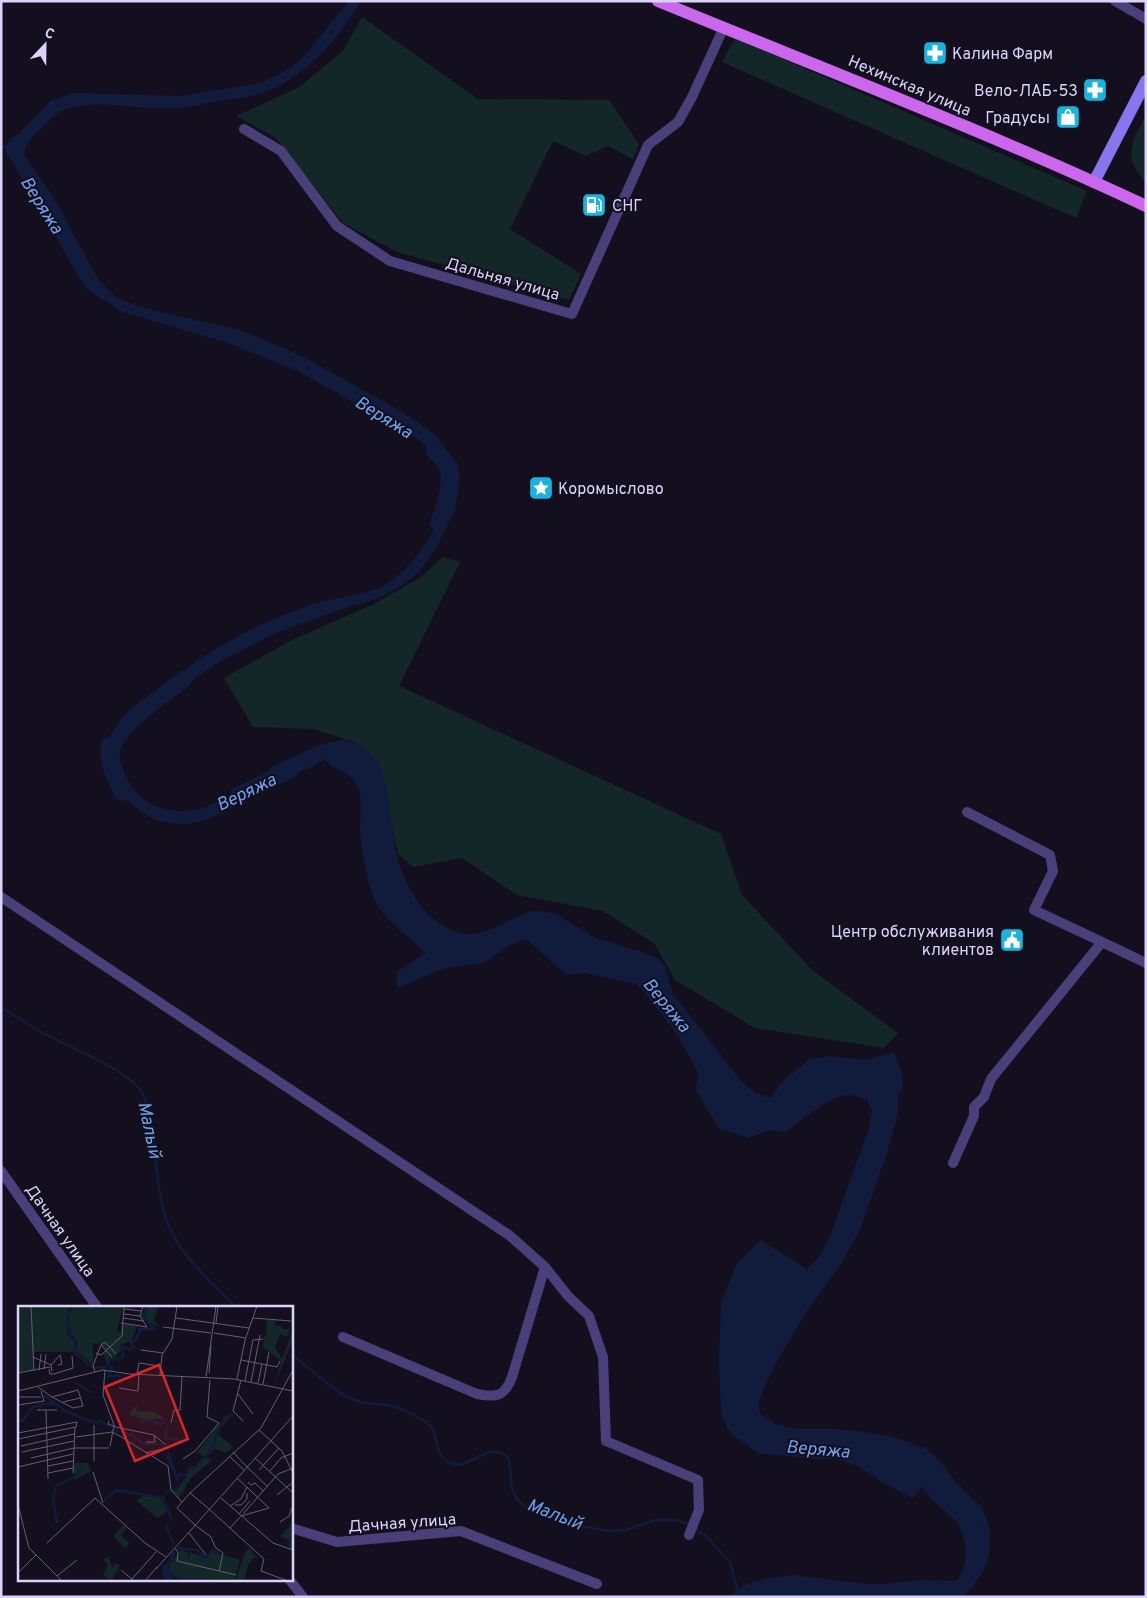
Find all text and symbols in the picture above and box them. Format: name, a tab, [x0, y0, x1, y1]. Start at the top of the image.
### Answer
north arrow	[20, 20, 70, 70]
text: С	[42, 25, 57, 44]
pharmacy icon: Калина Фарм	[922, 40, 948, 66]
place label: Калина Фарм	[952, 45, 1053, 65]
street label: Нехинская улица	[845, 52, 974, 122]
pharmacy icon: Вело-ЛАБ-53	[1082, 77, 1108, 103]
place label: Вело-ЛАБ-53	[974, 82, 1078, 102]
shop icon: Градусы	[1055, 104, 1081, 130]
place label: Градусы	[985, 109, 1050, 129]
water label: Веряжа	[14, 173, 68, 240]
fuel station icon: СНГ	[581, 192, 607, 218]
place label: СНГ	[612, 197, 642, 217]
street label: Дальняя улица	[443, 254, 562, 306]
water label: Веряжа	[350, 392, 417, 445]
place icon: Коромыслово	[528, 475, 554, 501]
place label: Коромыслово	[558, 480, 664, 500]
water label: Веряжа	[213, 769, 281, 818]
place label: Центр обслуживания клиентов	[831, 923, 994, 961]
public building icon: Центр обслуживания клиентов	[999, 927, 1025, 953]
water label: Веряжа	[637, 974, 695, 1039]
water label: Малый	[131, 1100, 166, 1162]
street label: Дачная улица	[20, 1181, 99, 1281]
inset map	[18, 1306, 292, 1580]
water label: Веряжа	[785, 1436, 851, 1465]
water label: Малый	[523, 1494, 586, 1537]
street label: Дачная улица	[347, 1510, 457, 1538]

